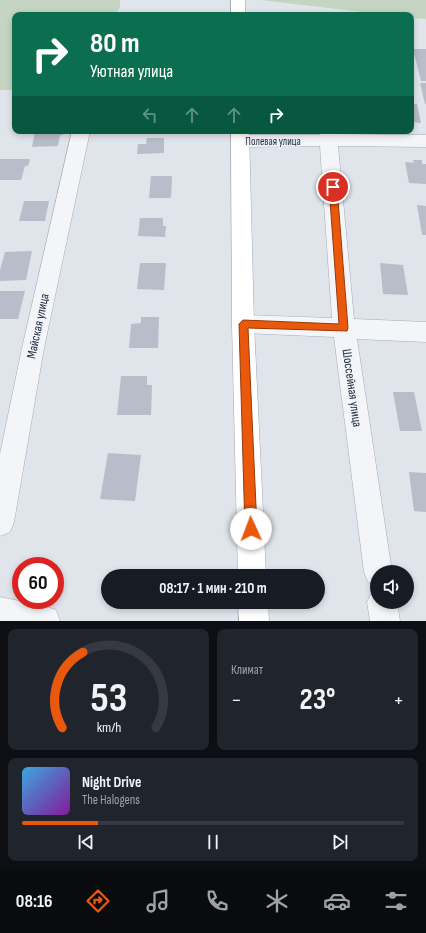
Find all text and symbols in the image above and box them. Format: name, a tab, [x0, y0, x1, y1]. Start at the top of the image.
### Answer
text: 80 m	[90, 27, 139, 60]
icon: right	[24, 28, 76, 80]
text: Уютная улица	[90, 61, 173, 82]
icon: left	[139, 104, 161, 126]
icon: ahead	[181, 104, 203, 126]
icon: ahead	[223, 104, 245, 126]
icon: right	[265, 104, 287, 126]
street label: Полевая улица	[245, 135, 301, 148]
pin	[316, 170, 350, 204]
icon: arrive	[322, 176, 344, 198]
street label: Майская улица	[23, 292, 53, 360]
street label: Шоссейная улица	[339, 348, 365, 428]
position arrow	[230, 508, 272, 550]
speed limit sign: 60	[12, 557, 64, 609]
map controls	[370, 565, 414, 609]
button: sound	[370, 565, 414, 609]
text: 08:17 · 1 мин · 210 m	[159, 579, 267, 598]
text: Климат	[231, 662, 263, 678]
text: 53	[90, 673, 127, 722]
text: 23°	[299, 682, 336, 718]
text: −	[231, 687, 242, 714]
text: +	[393, 687, 404, 714]
text: km/h	[96, 718, 121, 735]
text: Night Drive	[82, 773, 141, 792]
text: The Halogens	[82, 792, 140, 808]
icon: previous	[75, 831, 97, 853]
icon: pause	[202, 831, 224, 853]
icon: next	[329, 831, 351, 853]
icon: directions	[84, 887, 112, 915]
icon: music	[144, 887, 172, 915]
icon: phone	[203, 887, 231, 915]
icon: climate	[263, 887, 291, 915]
icon: car	[323, 887, 351, 915]
icon: filters	[382, 887, 410, 915]
text: 08:16	[16, 891, 52, 912]

